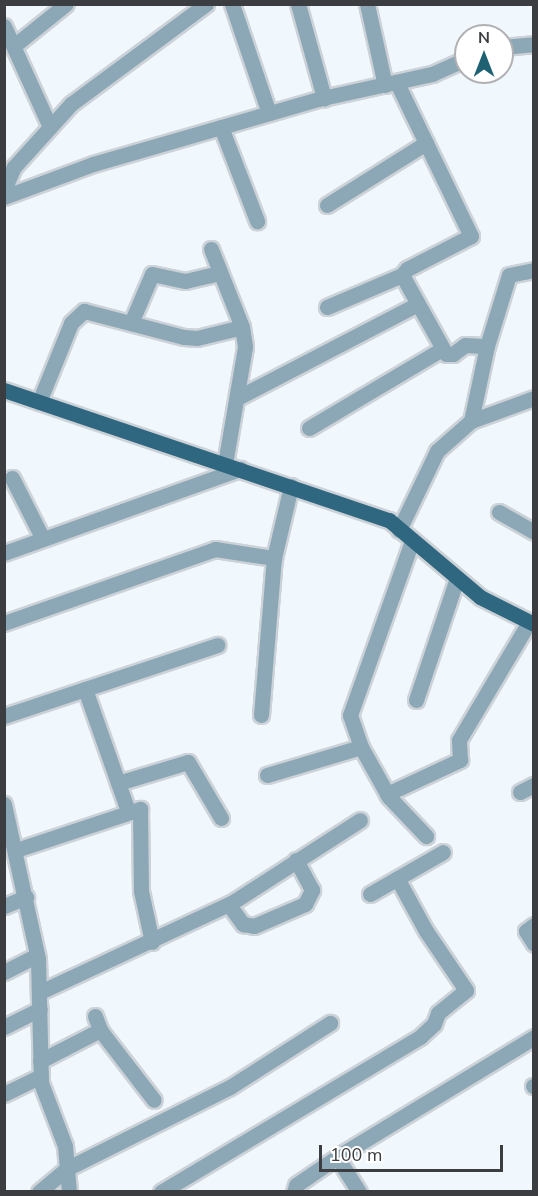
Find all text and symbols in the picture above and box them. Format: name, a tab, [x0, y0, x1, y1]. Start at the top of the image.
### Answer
north arrow	[454, 24, 514, 84]
text: N	[478, 27, 490, 49]
scale bar	[322, 1133, 506, 1171]
text: 100 m	[330, 1143, 382, 1167]

